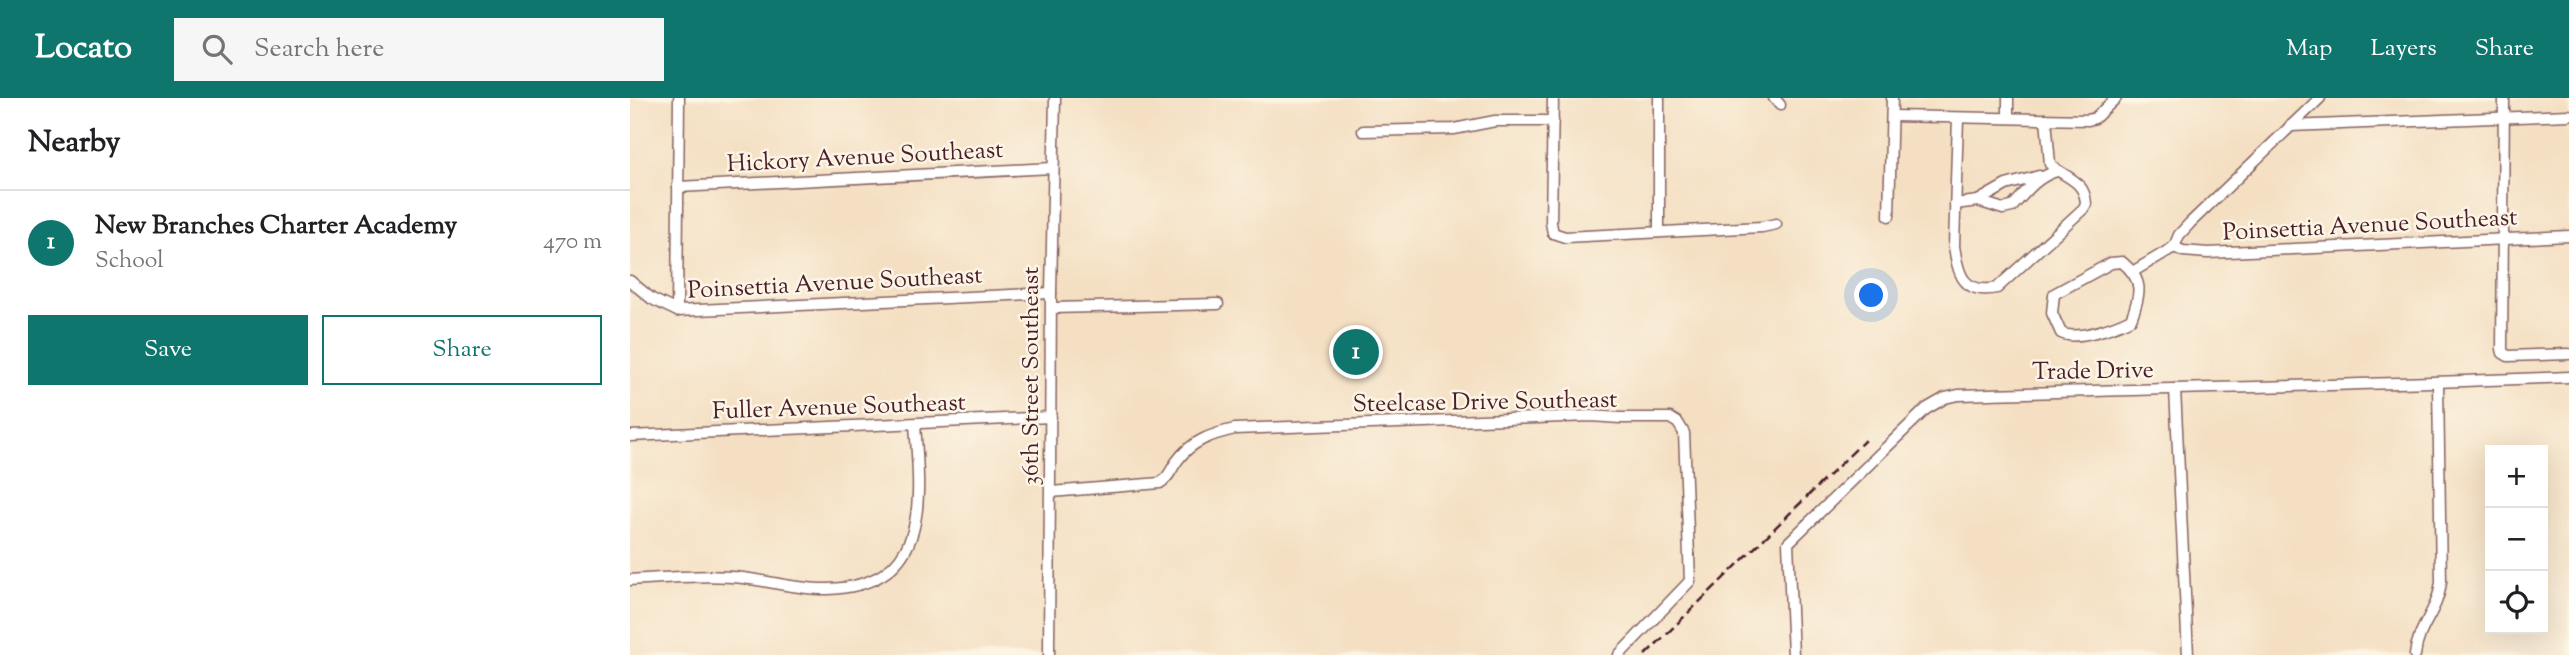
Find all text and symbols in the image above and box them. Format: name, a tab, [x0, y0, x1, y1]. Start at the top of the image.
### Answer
search box	[174, 18, 664, 81]
text: Locato	[35, 25, 132, 73]
icon: search	[198, 30, 236, 68]
text: Search here	[254, 31, 384, 68]
text: Map	[2286, 32, 2332, 66]
text: Layers	[2370, 32, 2437, 66]
text: Share	[2475, 32, 2534, 66]
text: Nearby	[28, 122, 120, 165]
street label: Hickory Avenue Southeast	[726, 134, 1004, 182]
street label: Poinsettia Avenue Southeast	[2222, 201, 2518, 251]
text: New Branches Charter Academy	[95, 208, 457, 245]
text: 1	[47, 226, 55, 259]
text: 470 m	[543, 226, 602, 259]
text: School	[95, 245, 164, 278]
street label: Poinsettia Avenue Southeast	[687, 259, 983, 309]
street label: 36th Street Southeast	[1015, 267, 1049, 485]
your location	[1854, 278, 1888, 312]
button: Save	[28, 315, 308, 385]
button: Share	[322, 315, 602, 385]
pin: 1	[1333, 326, 1379, 378]
street label: Trade Drive	[2032, 354, 2154, 390]
street label: Steelcase Drive Southeast	[1352, 384, 1618, 422]
street label: Fuller Avenue Southeast	[712, 387, 966, 429]
map controls	[2485, 445, 2548, 634]
button: +	[2485, 445, 2548, 508]
button: −	[2485, 508, 2548, 571]
button: locate	[2485, 571, 2548, 634]

